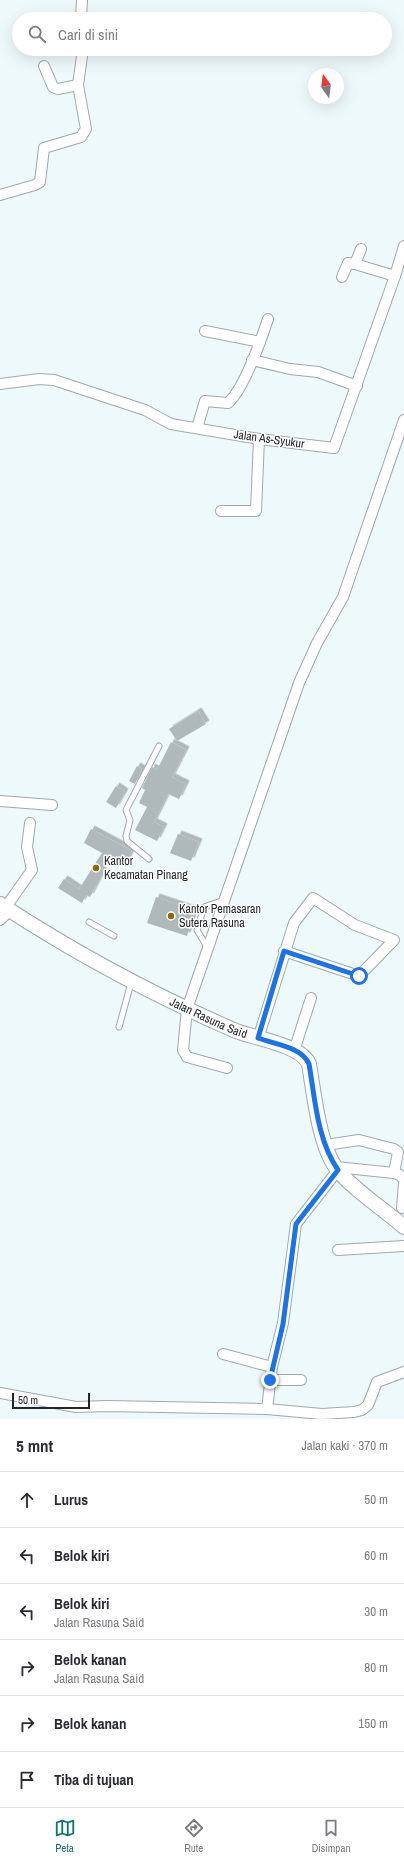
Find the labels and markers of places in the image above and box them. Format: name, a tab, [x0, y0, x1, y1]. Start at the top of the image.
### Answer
place label: Kantor Kecamatan Pinang	[104, 853, 188, 883]
marker: Kantor Kecamatan Pinang	[91, 863, 101, 873]
place label: Kantor Pemasaran Sutera Rasuna	[179, 901, 261, 931]
marker: Kantor Pemasaran Sutera Rasuna	[166, 911, 176, 921]

